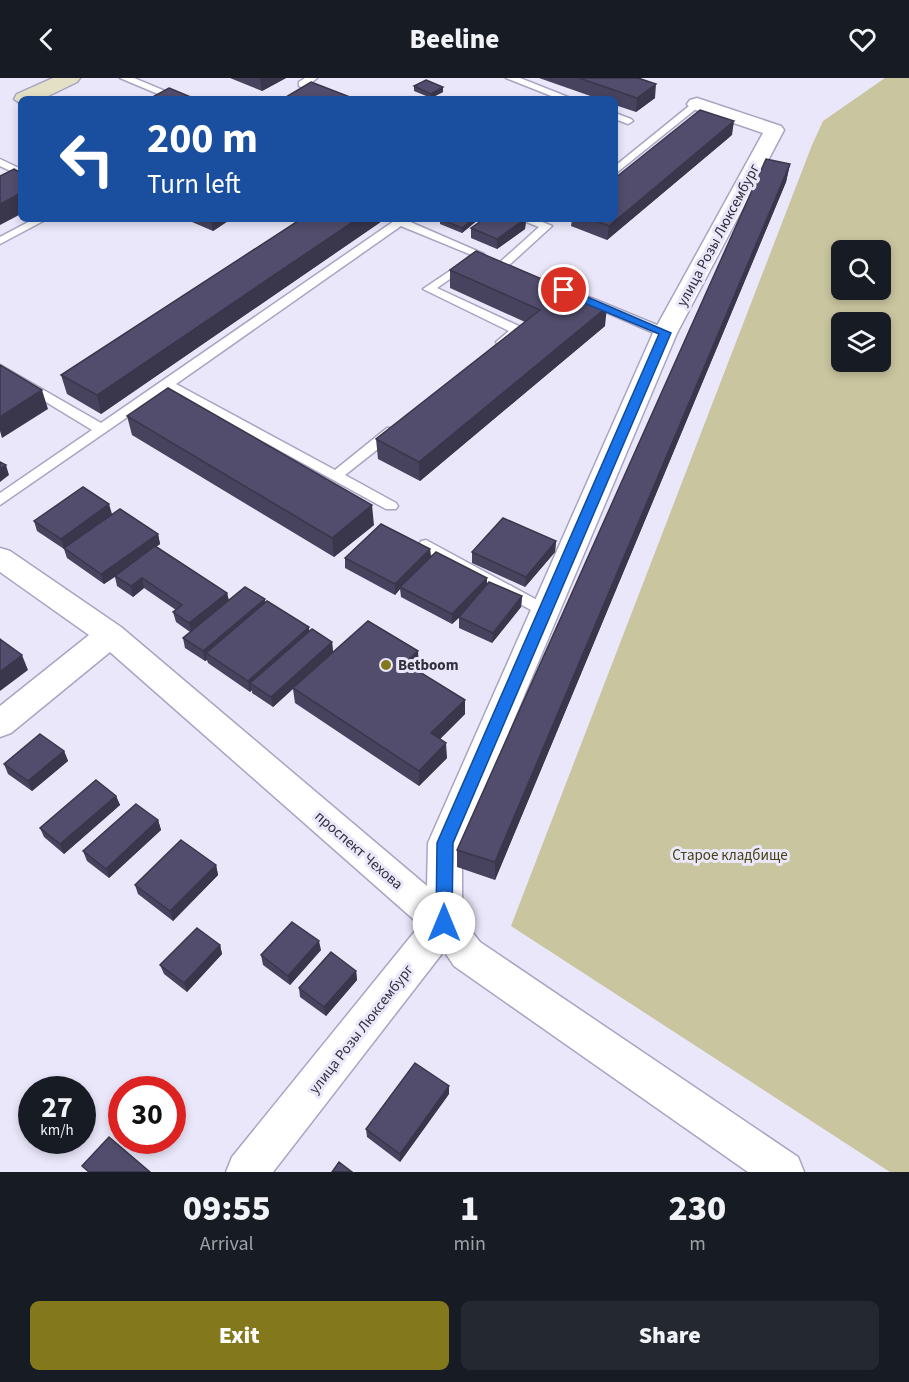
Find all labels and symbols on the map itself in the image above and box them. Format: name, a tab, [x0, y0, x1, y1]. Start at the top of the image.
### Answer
street label: улица Розы Люксембург	[672, 160, 765, 310]
pin	[538, 264, 589, 315]
place label: Betboom	[398, 655, 459, 676]
marker: Betboom	[379, 658, 393, 672]
street label: проспект Чехова	[310, 806, 407, 895]
park label: Старое кладбище	[672, 845, 788, 866]
position arrow	[412, 891, 476, 955]
street label: улица Розы Люксембург	[304, 960, 419, 1098]
speed limit sign: 30	[108, 1076, 186, 1154]

